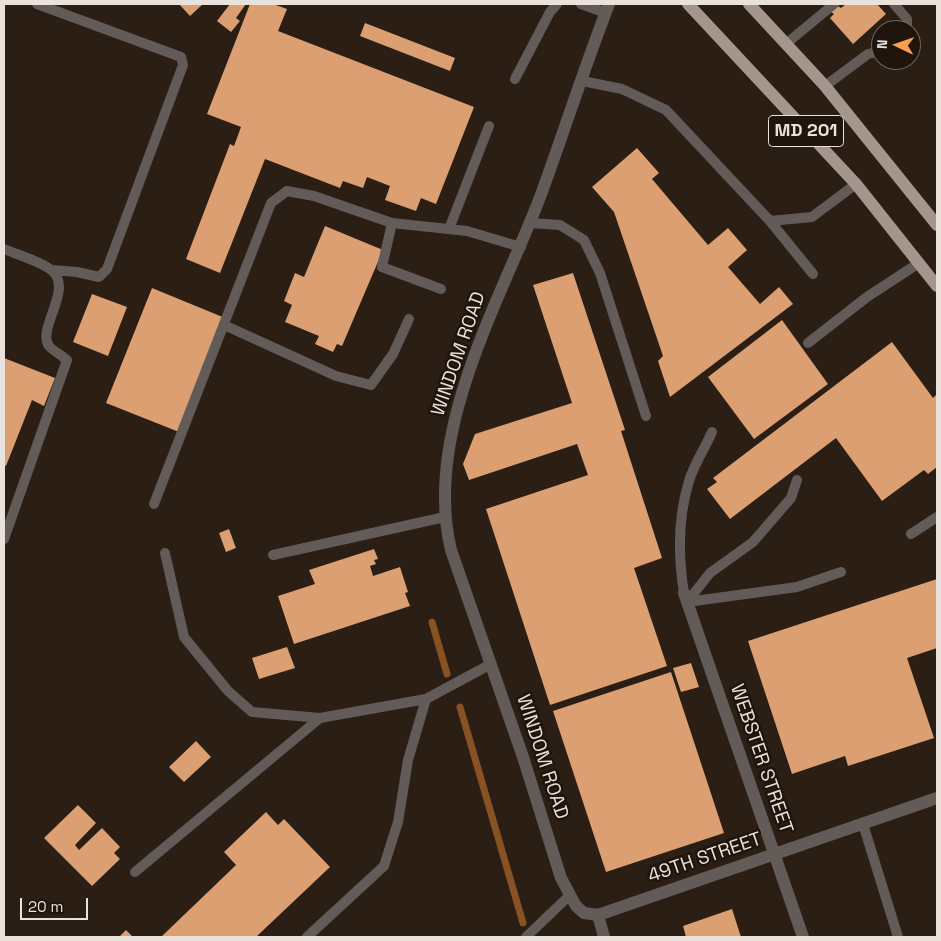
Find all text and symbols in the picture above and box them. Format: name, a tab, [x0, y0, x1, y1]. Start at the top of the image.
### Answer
north arrow	[871, 20, 921, 70]
text: N	[873, 39, 891, 49]
road number: MD 201	[768, 115, 844, 146]
street label: WINDOM ROAD	[427, 289, 491, 419]
street label: WEBSTER STREET	[725, 681, 797, 837]
street label: WINDOM ROAD	[511, 692, 573, 822]
street label: 49TH STREET	[645, 828, 765, 888]
scale bar	[22, 888, 90, 920]
text: 20 m	[28, 897, 63, 916]

